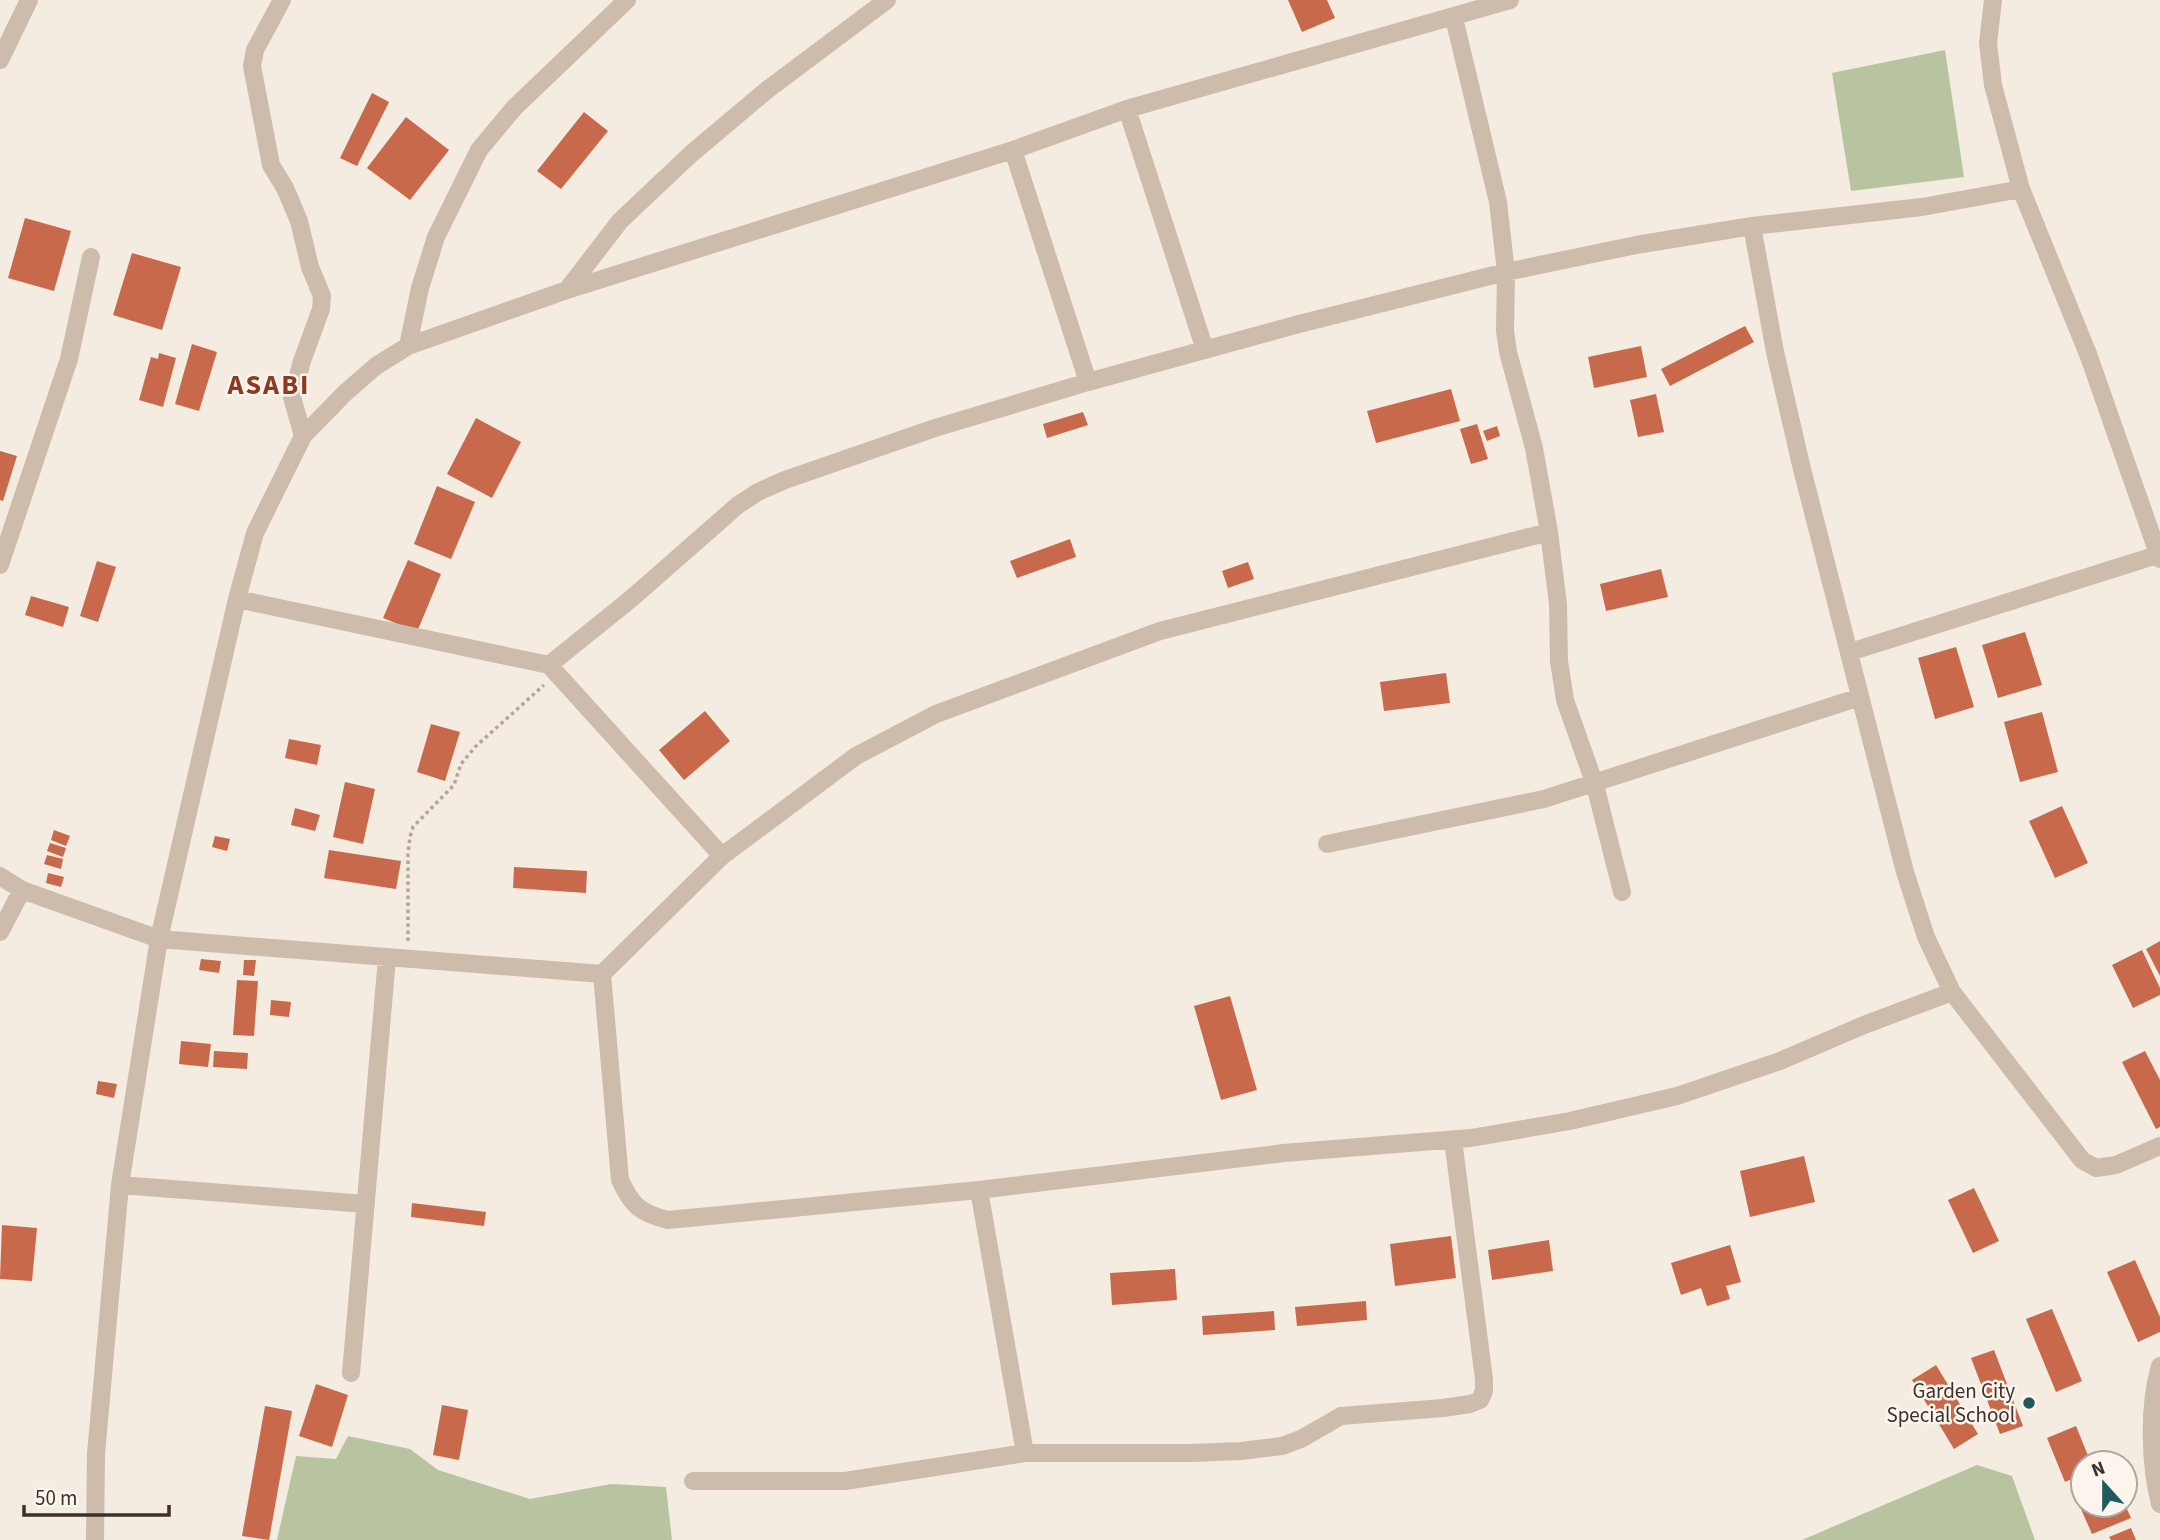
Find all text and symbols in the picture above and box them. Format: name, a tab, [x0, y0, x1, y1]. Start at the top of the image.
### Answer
district label: ASABI	[226, 365, 311, 405]
place label: Garden City Special School	[1887, 1376, 2015, 1430]
marker: Garden City Special School	[2021, 1395, 2037, 1411]
north arrow	[2069, 1449, 2139, 1519]
text: N	[2088, 1455, 2109, 1484]
scale bar	[24, 1474, 170, 1518]
text: 50 m	[35, 1483, 77, 1513]

